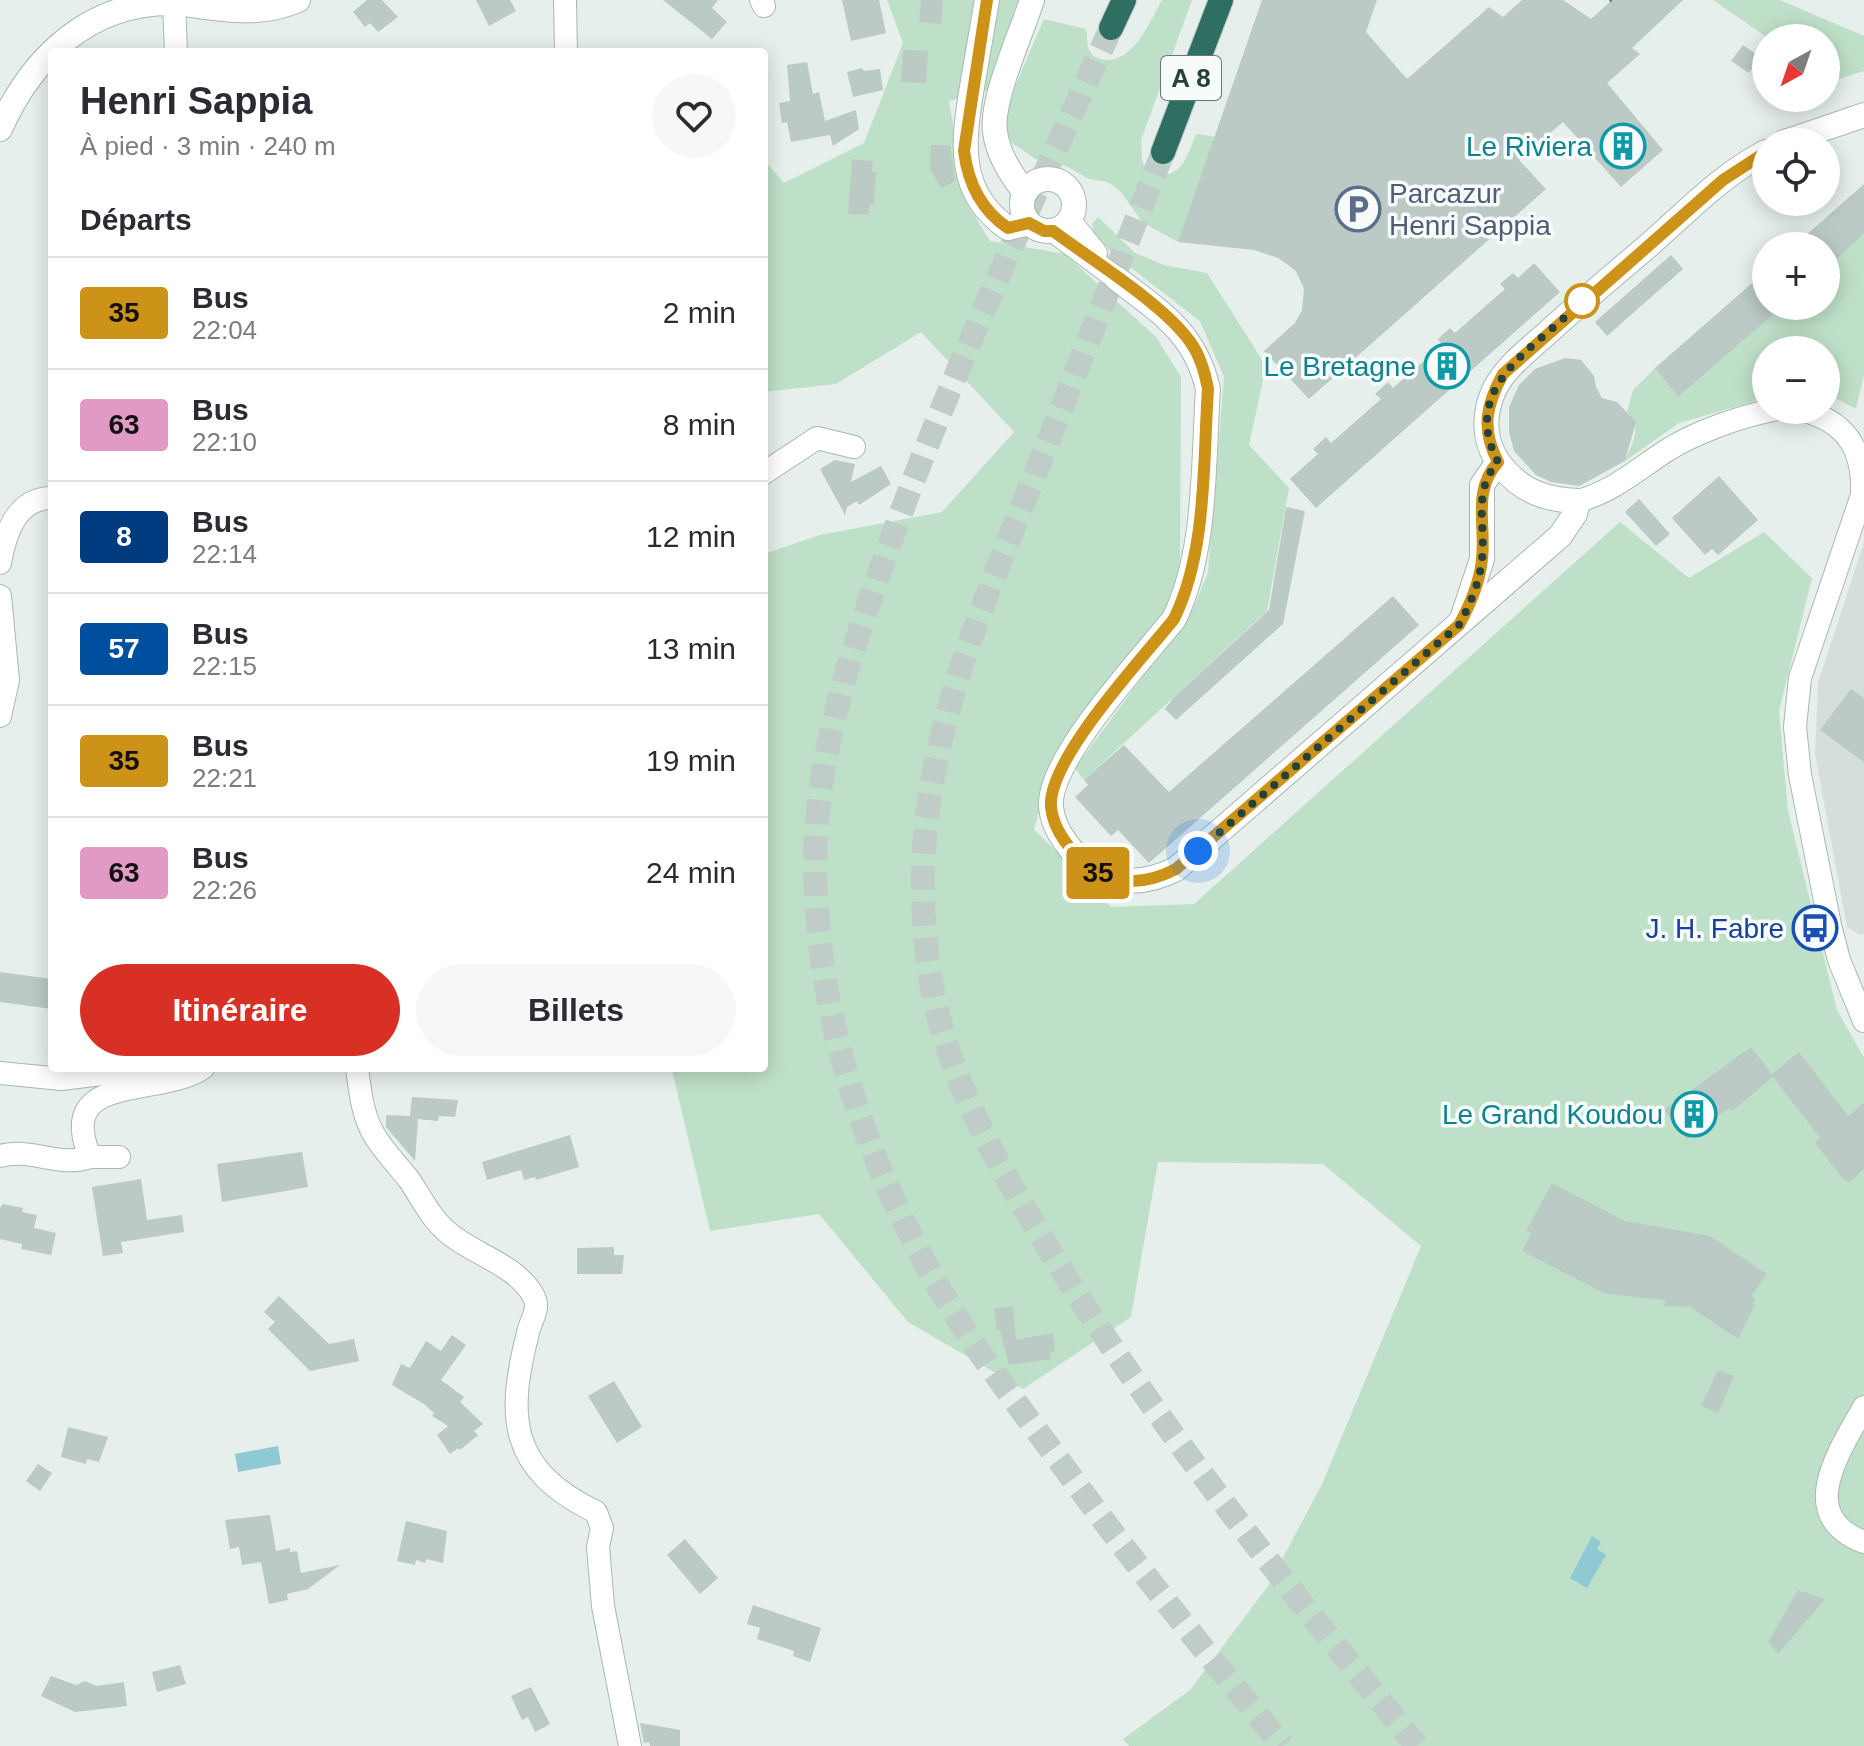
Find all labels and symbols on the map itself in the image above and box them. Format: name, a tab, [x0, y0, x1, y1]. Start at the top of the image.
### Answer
north arrow	[1752, 24, 1840, 112]
road number: A 8	[1161, 56, 1221, 100]
building icon: Le Riviera	[1599, 122, 1647, 170]
place label: Le Riviera	[1466, 131, 1592, 162]
place label: Parcazur Henri Sappia	[1389, 178, 1551, 241]
parking icon: Parcazur Henri Sappia	[1334, 185, 1382, 233]
unlabelled marker	[1565, 284, 1599, 318]
building icon: Le Bretagne	[1423, 342, 1471, 390]
place label: Le Bretagne	[1263, 351, 1416, 382]
your location	[1178, 831, 1218, 871]
line badge: 35	[1062, 847, 1134, 899]
bus stop icon: J. H. Fabre	[1791, 904, 1839, 952]
place label: J. H. Fabre	[1646, 913, 1784, 944]
building icon: Le Grand Koudou	[1670, 1090, 1718, 1138]
place label: Le Grand Koudou	[1442, 1099, 1663, 1130]

